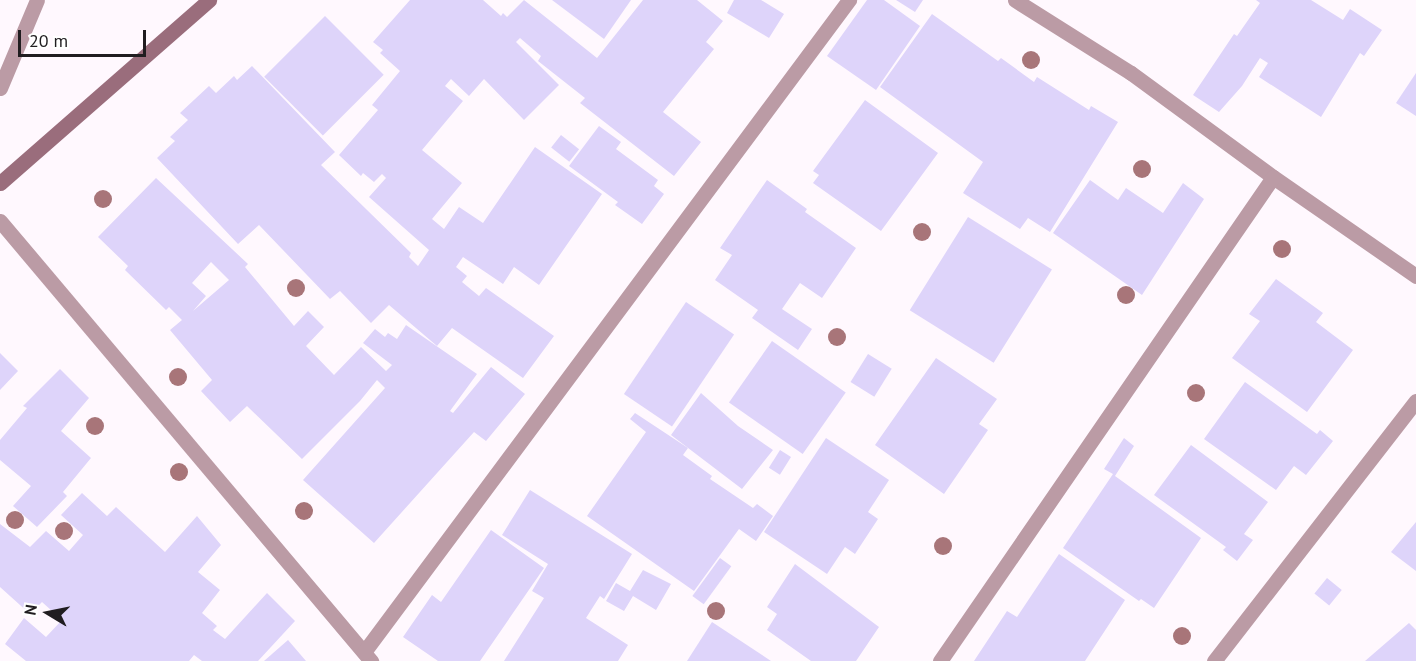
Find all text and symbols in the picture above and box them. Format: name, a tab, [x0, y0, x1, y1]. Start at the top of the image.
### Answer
scale bar	[21, 18, 148, 56]
text: 20 m	[29, 29, 68, 52]
north arrow	[18, 583, 78, 643]
text: N	[20, 603, 41, 617]

